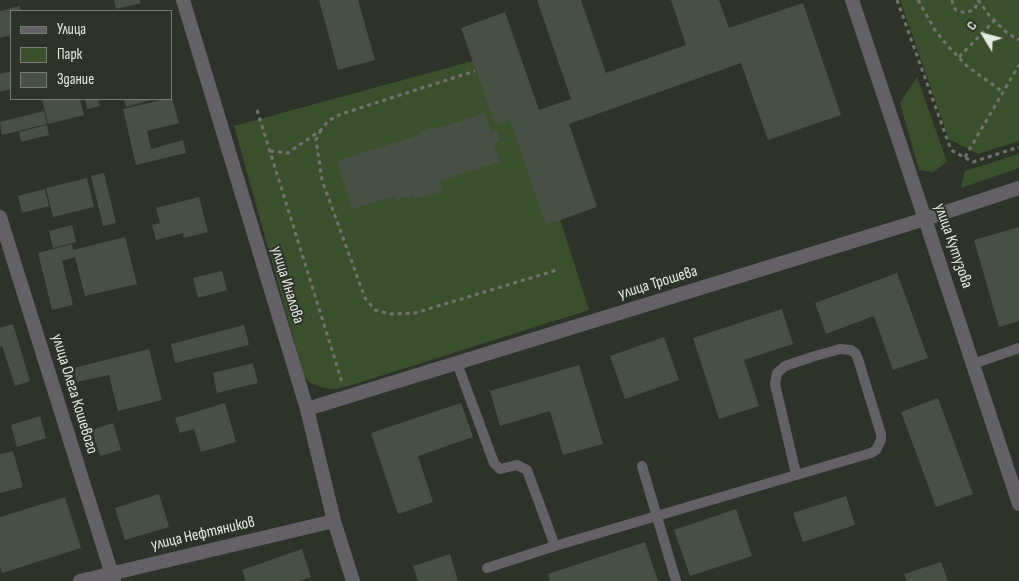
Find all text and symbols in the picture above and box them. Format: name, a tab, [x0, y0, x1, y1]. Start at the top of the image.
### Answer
legend	[10, 10, 172, 100]
north arrow	[959, 10, 1009, 60]
text: С	[963, 18, 981, 34]
text: Улица	[57, 20, 86, 39]
text: Парк	[57, 45, 82, 64]
text: Здание	[57, 70, 94, 89]
street label: улица Кутузова	[930, 201, 976, 291]
street label: улица Иналова	[266, 244, 308, 326]
street label: улица Трошева	[616, 262, 700, 304]
street label: улица Олега Кошевого	[47, 332, 101, 456]
street label: улица Нефтяников	[149, 513, 257, 555]

